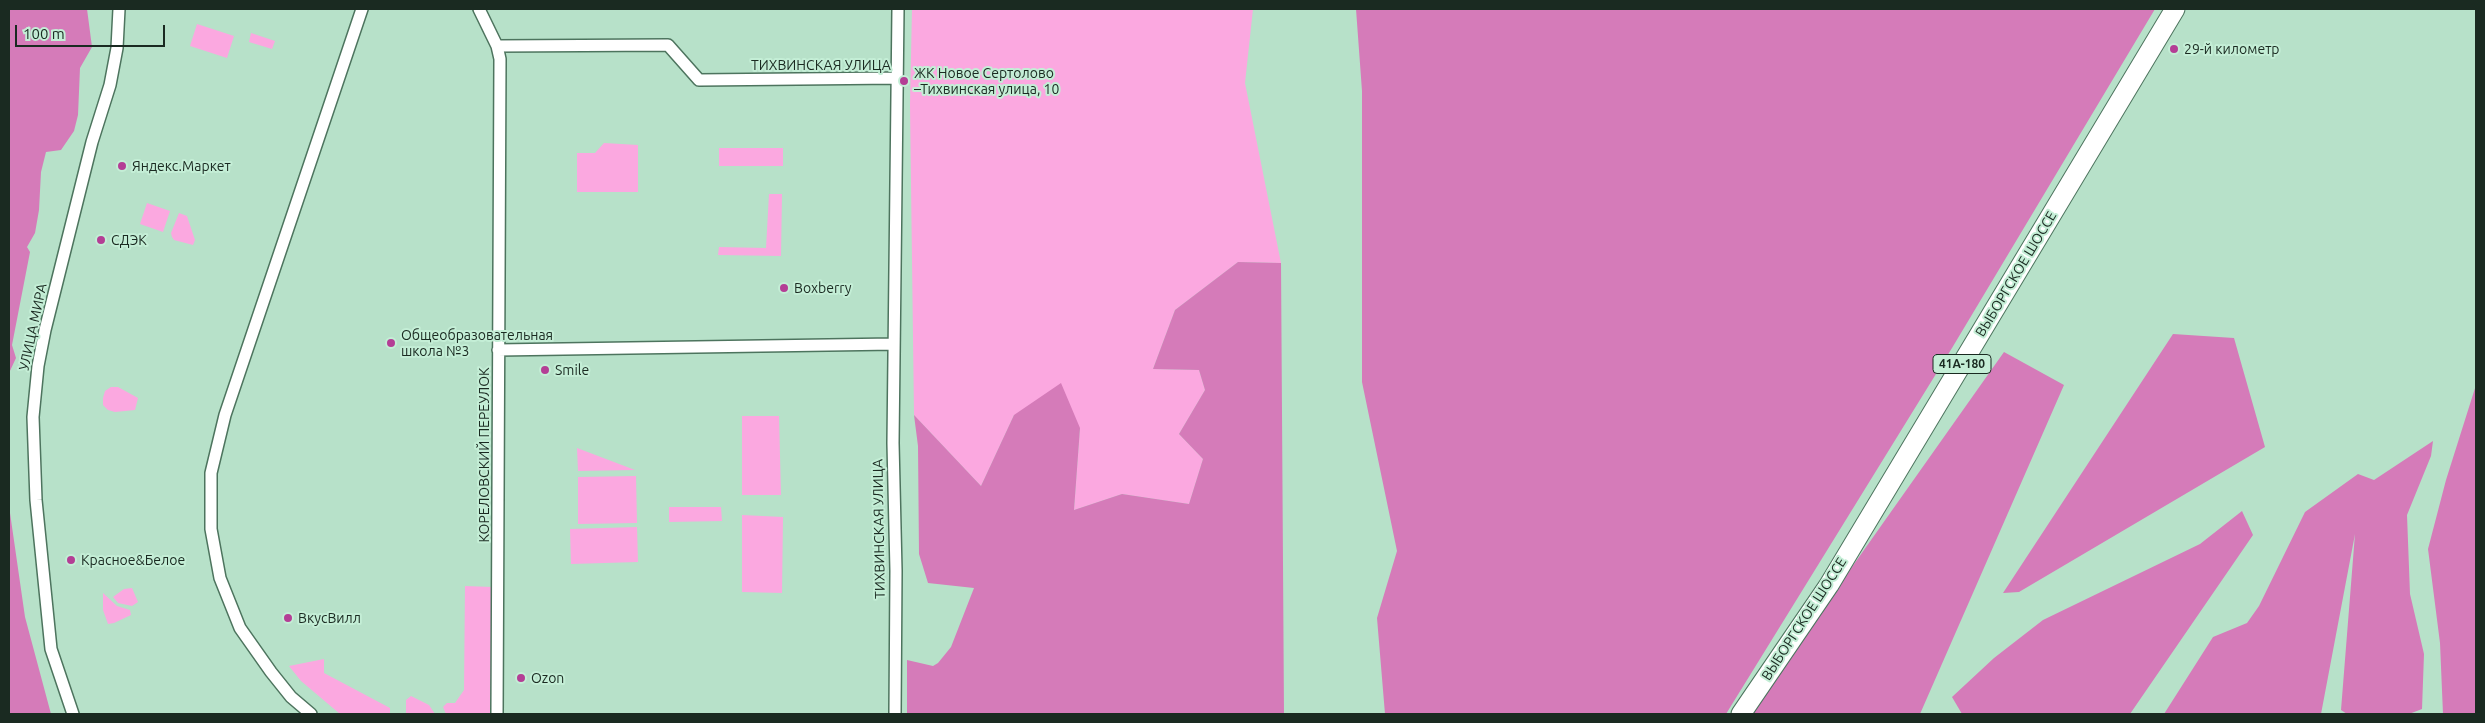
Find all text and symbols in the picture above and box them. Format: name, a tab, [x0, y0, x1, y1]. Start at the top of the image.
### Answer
scale bar	[18, 15, 168, 47]
text: 100 m	[23, 25, 65, 42]
place label: 29-й километр	[2184, 41, 2280, 57]
marker: 29-й километр	[2168, 43, 2180, 55]
street label: ТИХВИНСКАЯ УЛИЦА	[751, 57, 891, 73]
place label: ЖК Новое Сертолово –Тихвинская улица, 10	[914, 65, 1059, 98]
marker: ЖК Новое Сертолово –Тихвинская улица, 10	[898, 75, 910, 87]
place label: Яндекс.Маркет	[132, 158, 231, 174]
marker: Яндекс.Маркет	[116, 160, 128, 172]
street label: ВЫБОРГСКОЕ ШОССЕ	[1972, 208, 2060, 340]
place label: СДЭК	[111, 232, 147, 248]
marker: СДЭК	[95, 234, 107, 246]
place label: Boxberry	[794, 280, 852, 296]
street label: УЛИЦА МИРА	[16, 282, 50, 372]
marker: Boxberry	[778, 282, 790, 294]
place label: Общеобразовательная школа №3	[401, 327, 553, 360]
marker: Общеобразовательная школа №3	[385, 337, 397, 349]
road number: 41А-180	[1933, 354, 1991, 374]
place label: Smile	[555, 362, 589, 378]
marker: Smile	[539, 364, 551, 376]
street label: КОРЕЛОВСКИЙ ПЕРЕУЛОК	[476, 367, 492, 543]
street label: ТИХВИНСКАЯ УЛИЦА	[869, 459, 889, 599]
place label: Красное&Белое	[81, 552, 185, 568]
marker: Красное&Белое	[65, 554, 77, 566]
street label: ВЫБОРГСКОЕ ШОССЕ	[1758, 554, 1850, 684]
place label: ВкусВилл	[298, 610, 361, 626]
marker: ВкусВилл	[282, 612, 294, 624]
place label: Ozon	[531, 670, 564, 686]
marker: Ozon	[515, 672, 527, 684]

